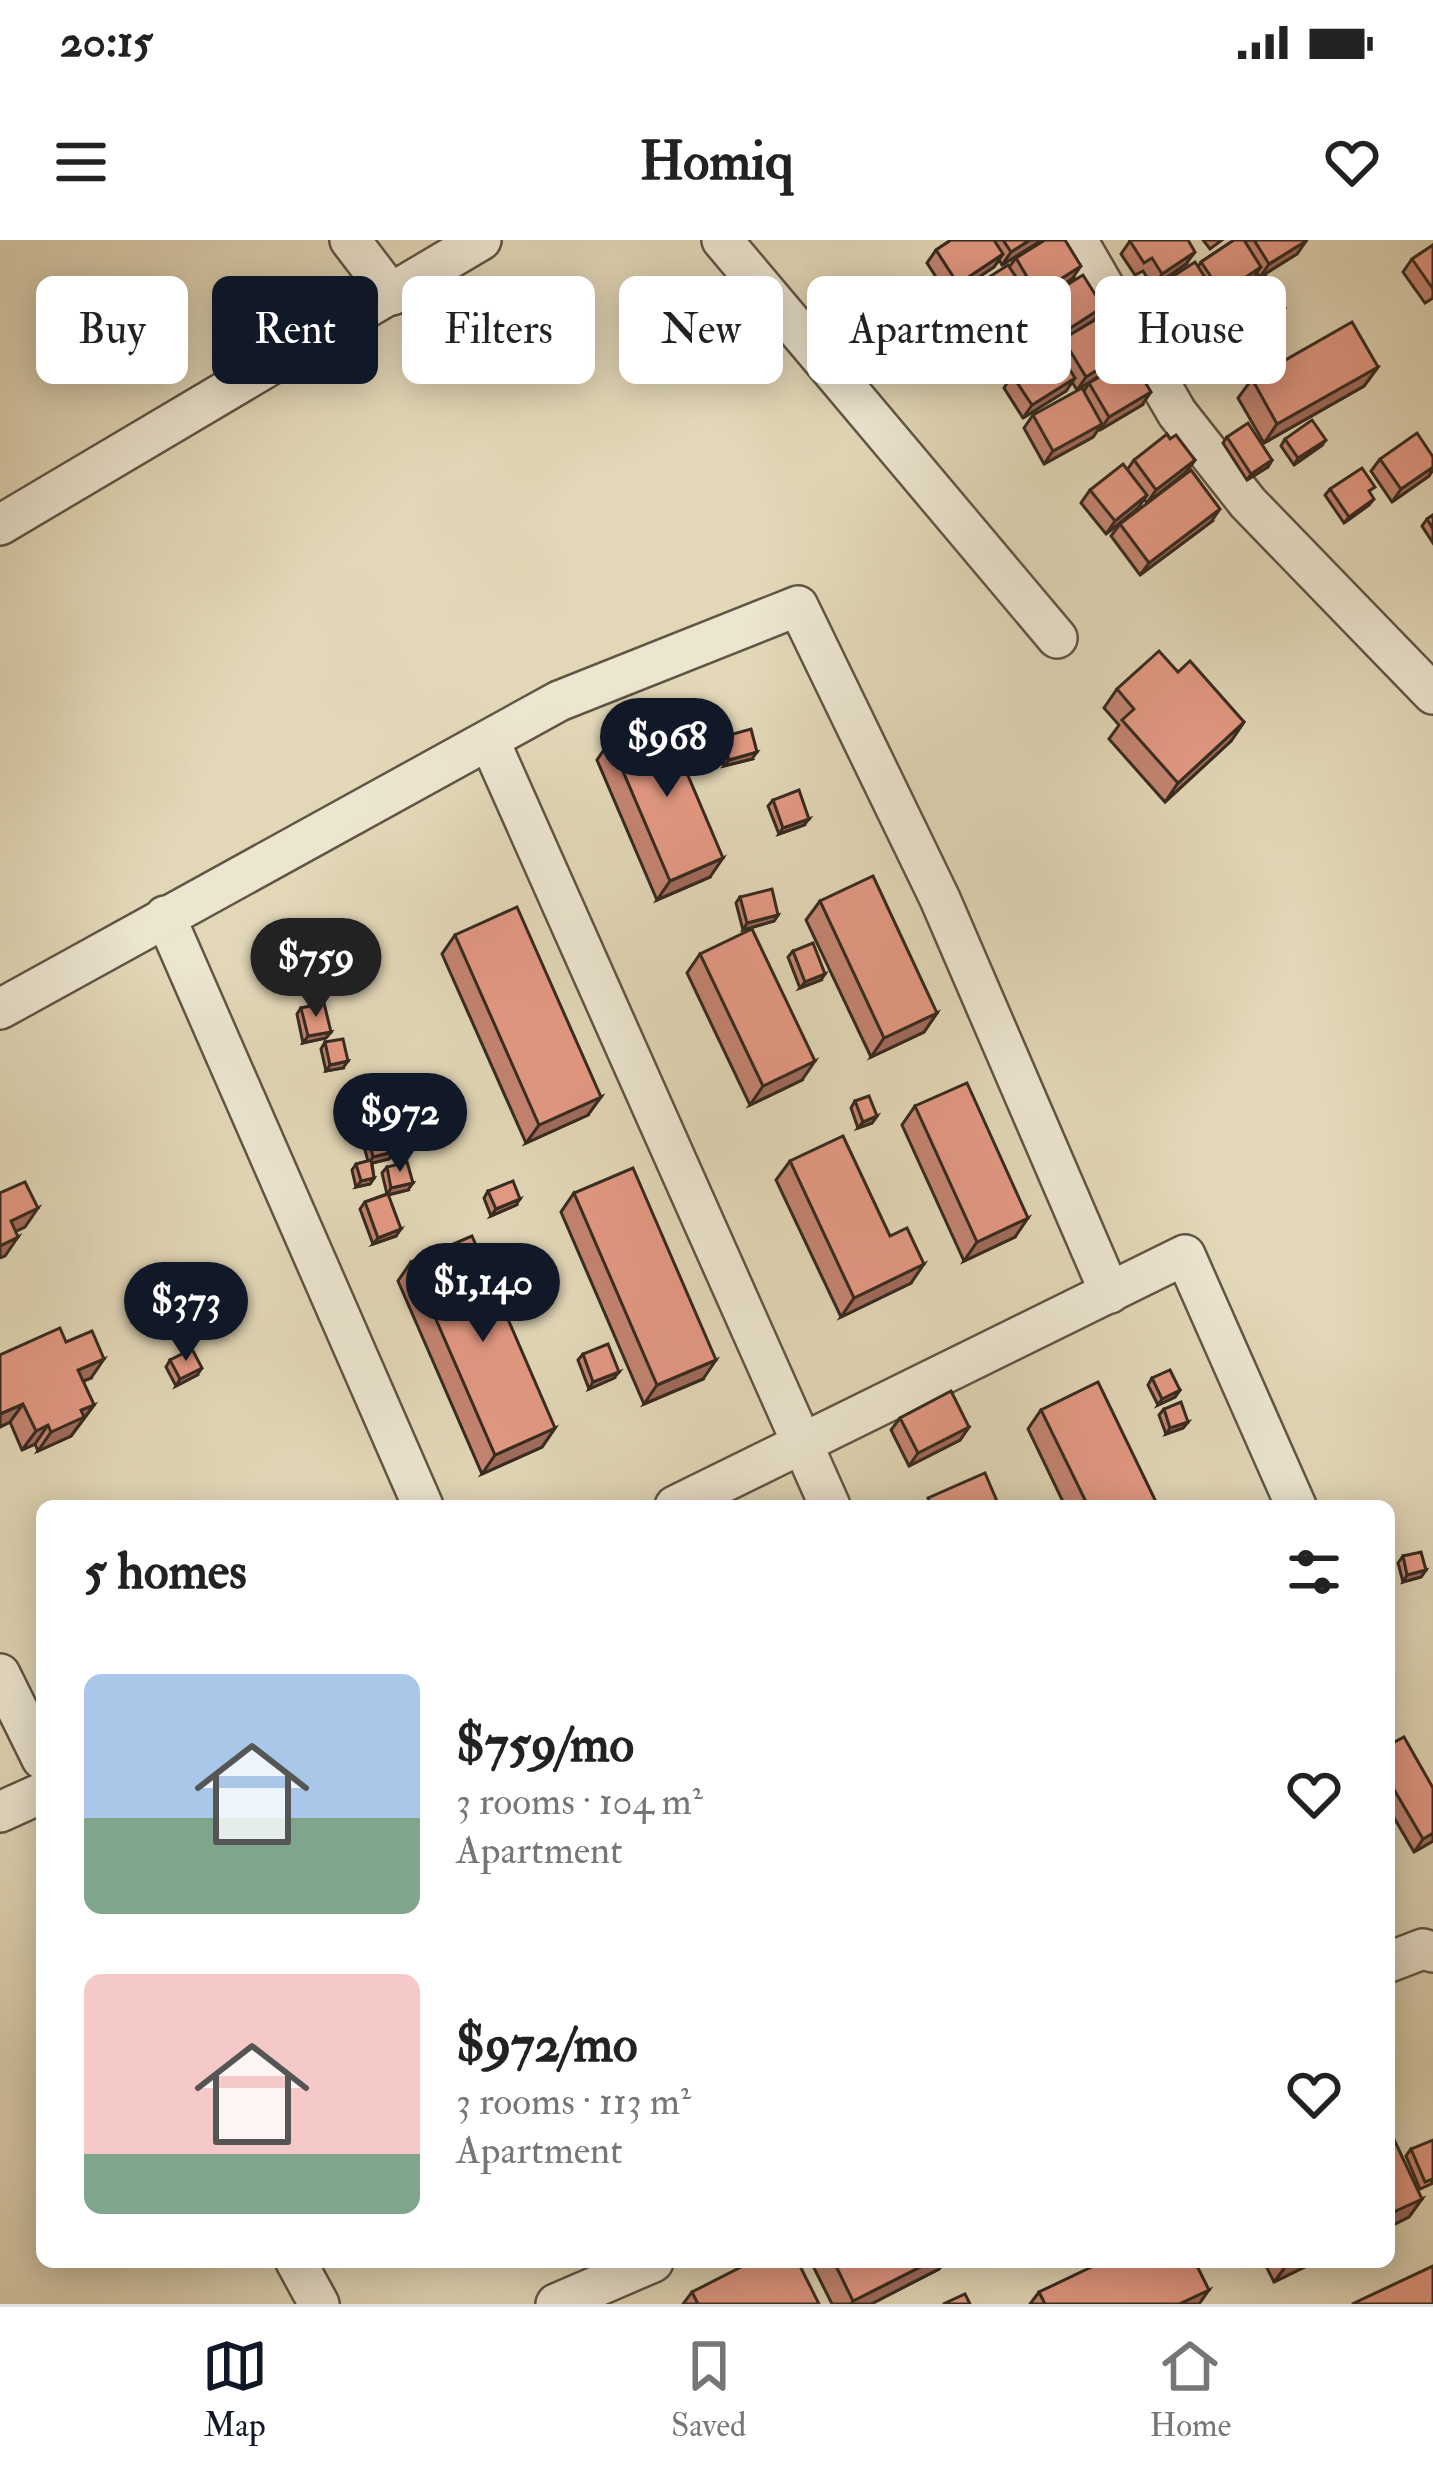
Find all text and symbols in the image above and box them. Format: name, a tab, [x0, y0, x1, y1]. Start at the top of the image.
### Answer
text: 20:15	[60, 14, 153, 70]
text: Homiq	[640, 128, 793, 196]
icon: menu	[48, 129, 114, 195]
icon: heart	[1319, 129, 1385, 195]
chip: Buy	[36, 276, 188, 384]
chip: Rent	[212, 276, 378, 384]
chip: Filters	[402, 276, 595, 384]
chip: New	[619, 276, 783, 384]
chip: Apartment	[807, 276, 1071, 384]
chip: House	[1095, 276, 1286, 384]
pin: $968	[596, 698, 738, 800]
text: $968	[627, 712, 707, 761]
pin: $759	[245, 918, 387, 1020]
text: $759	[277, 932, 355, 981]
pin: $972	[329, 1073, 471, 1175]
text: $972	[360, 1087, 440, 1136]
pin: $1,140	[385, 1243, 581, 1345]
text: $1,140	[433, 1257, 533, 1306]
pin: $373	[115, 1262, 257, 1364]
text: $373	[151, 1276, 221, 1325]
icon: filters	[1281, 1539, 1347, 1605]
text: 5 homes	[84, 1540, 247, 1604]
text: $759/mo	[456, 1713, 634, 1777]
icon: home	[180, 1722, 324, 1866]
icon: heart	[1281, 1761, 1347, 1827]
text: 3 rooms · 104 m²	[456, 1777, 703, 1826]
text: Apartment	[456, 1826, 623, 1875]
text: $972/mo	[456, 2013, 637, 2077]
icon: home	[180, 2022, 324, 2166]
icon: heart	[1281, 2061, 1347, 2127]
text: 3 rooms · 113 m²	[456, 2077, 691, 2126]
text: Apartment	[456, 2126, 623, 2175]
tab: Map	[202, 2333, 268, 2446]
tab: Saved	[671, 2333, 746, 2446]
tab: Home	[1150, 2333, 1231, 2446]

